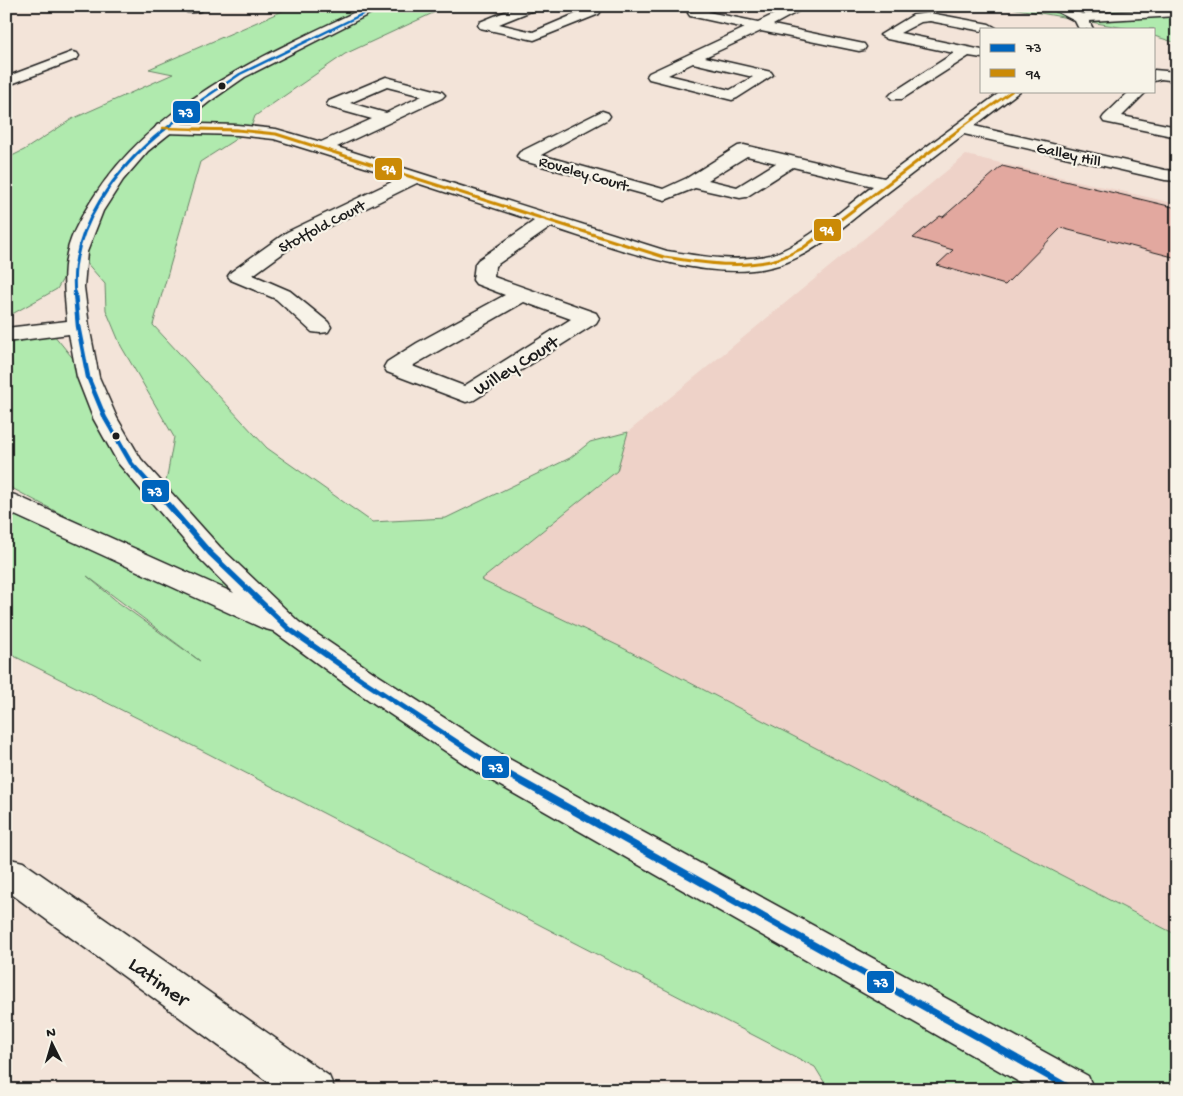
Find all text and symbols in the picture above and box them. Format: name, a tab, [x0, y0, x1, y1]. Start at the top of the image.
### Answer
legend	[980, 28, 1156, 92]
text: 73	[1025, 40, 1042, 58]
text: 94	[1025, 66, 1041, 84]
unlabelled marker	[217, 81, 227, 91]
line badge: 73	[172, 100, 201, 124]
text: 73	[178, 106, 193, 123]
street label: Galley Hill	[1034, 140, 1102, 173]
street label: Roveley Court	[536, 154, 631, 198]
line badge: 94	[374, 157, 403, 181]
text: 94	[381, 162, 396, 179]
street label: Stotfold Court	[276, 197, 370, 259]
line badge: 94	[813, 218, 842, 242]
text: 94	[819, 223, 834, 240]
street label: Willey Court	[470, 331, 565, 402]
unlabelled marker	[111, 431, 121, 441]
line badge: 73	[141, 479, 170, 503]
text: 73	[147, 485, 162, 502]
line badge: 73	[481, 755, 510, 779]
text: 73	[488, 761, 503, 778]
street label: Latimer	[122, 952, 195, 1015]
line badge: 73	[866, 970, 895, 994]
text: 73	[873, 976, 888, 993]
north arrow	[28, 1018, 78, 1068]
text: N	[46, 1025, 56, 1042]

